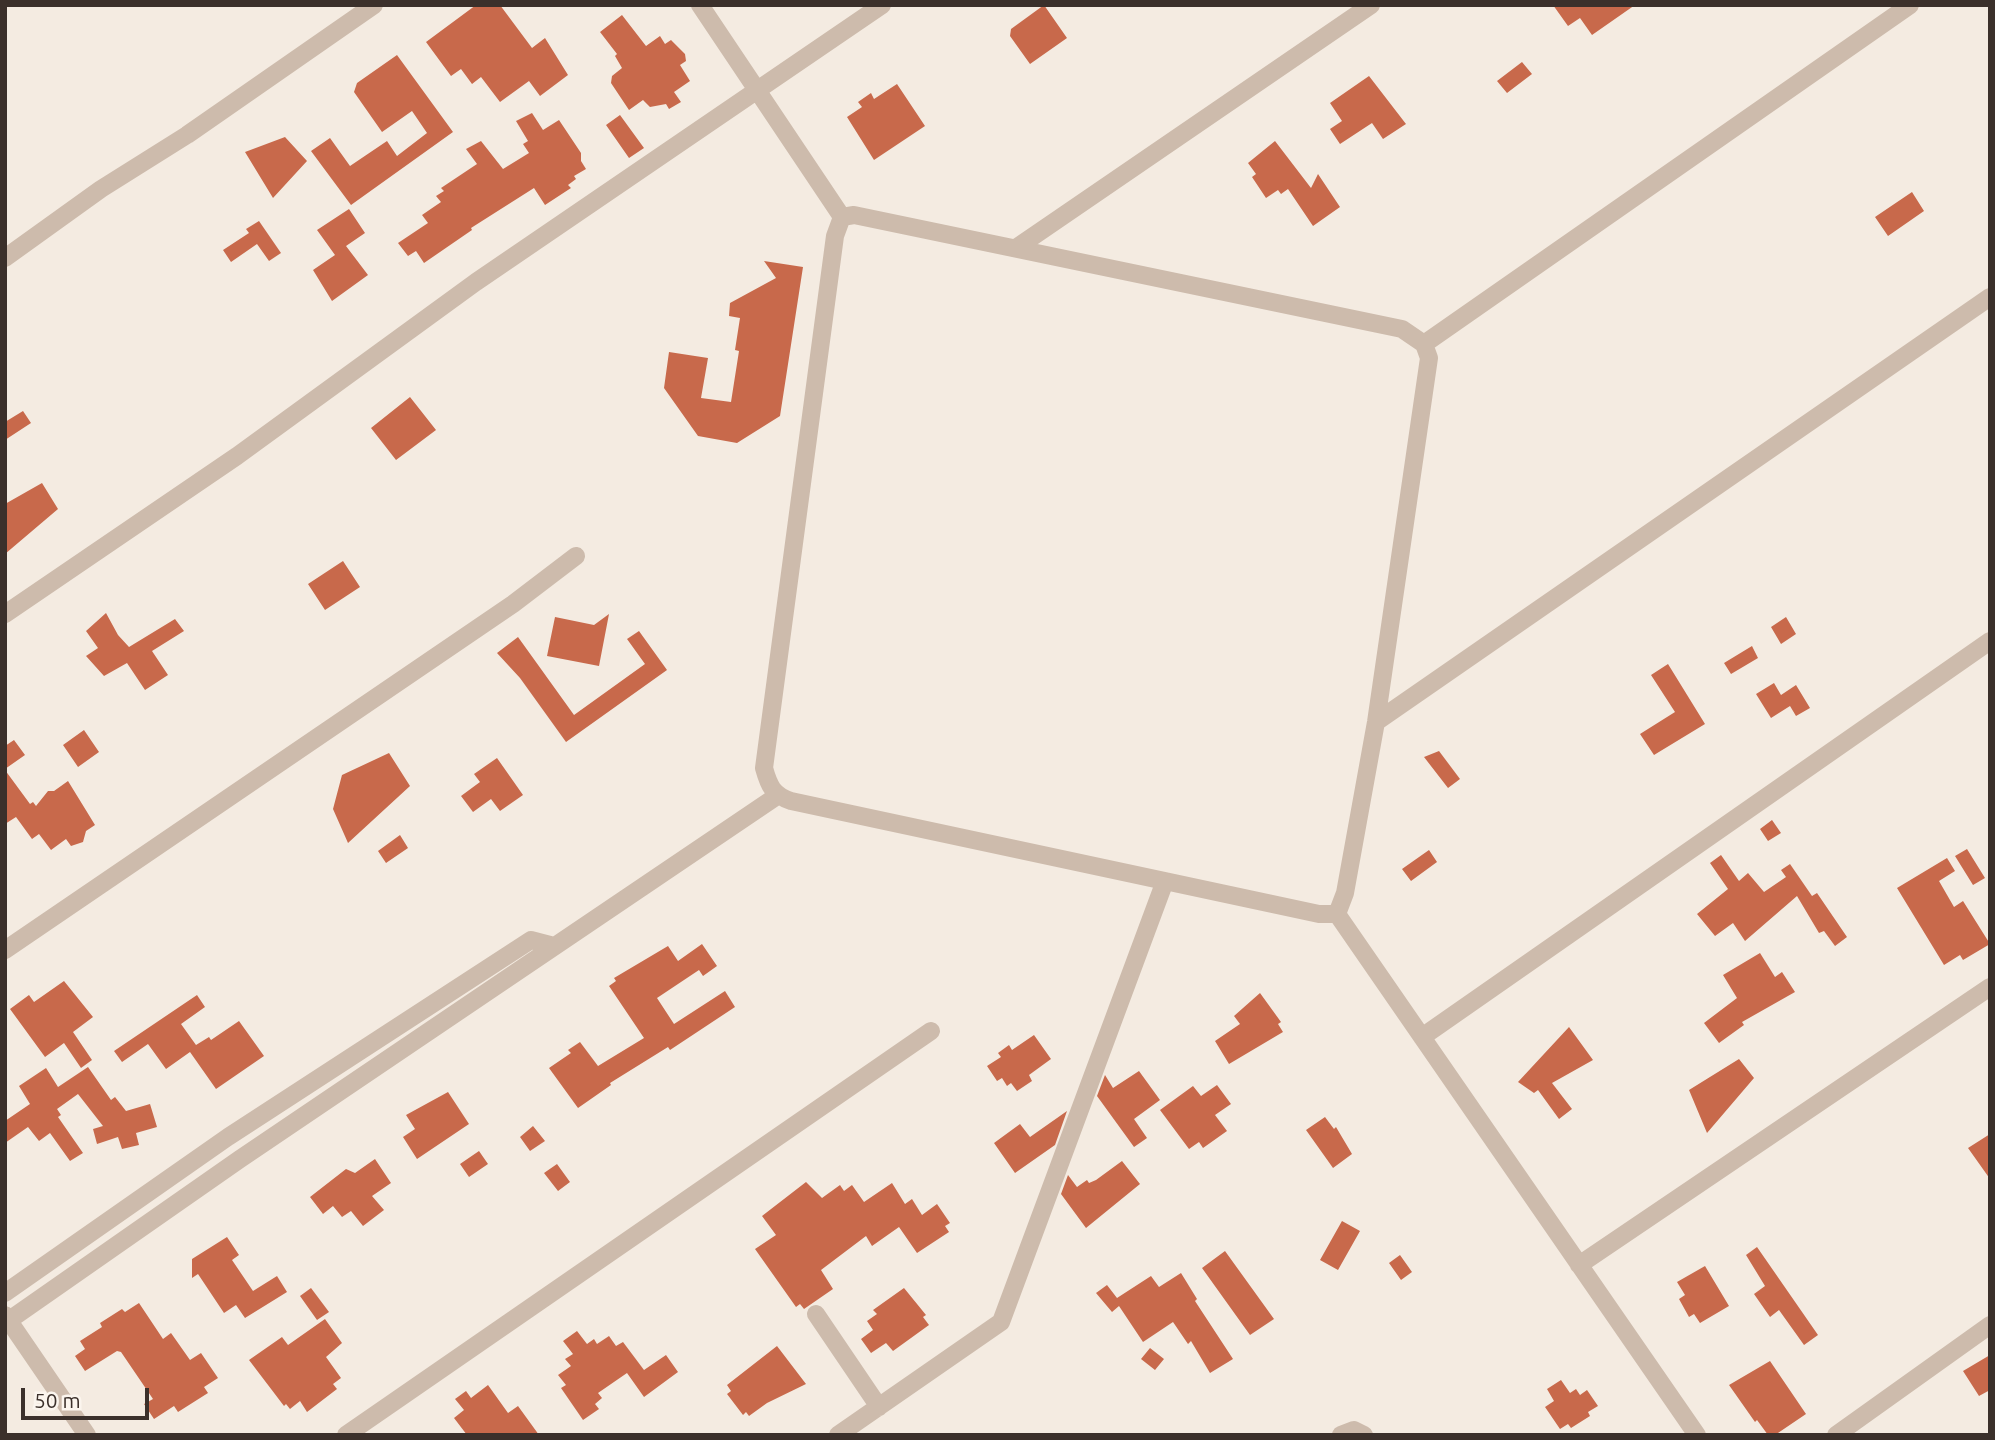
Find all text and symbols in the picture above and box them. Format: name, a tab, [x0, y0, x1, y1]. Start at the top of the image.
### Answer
scale bar	[24, 1374, 152, 1418]
text: 50 m	[34, 1388, 81, 1412]

